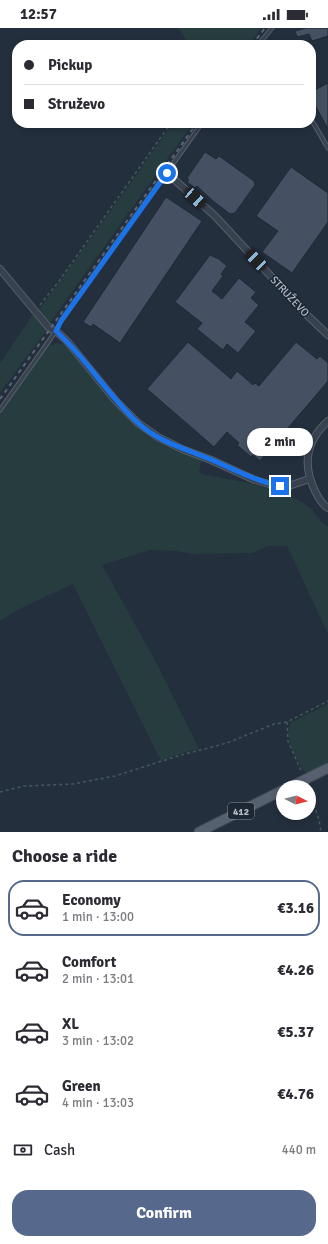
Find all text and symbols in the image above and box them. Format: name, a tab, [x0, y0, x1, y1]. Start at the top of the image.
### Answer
text: 12:57	[20, 5, 57, 23]
text: Pickup	[48, 56, 92, 74]
text: Struževo	[48, 95, 105, 113]
route start	[158, 164, 176, 182]
car	[182, 186, 208, 210]
car	[243, 247, 269, 273]
street label: STRUŽEVO	[268, 273, 312, 319]
callout: 2 min	[247, 428, 313, 456]
text: 2 min	[264, 434, 296, 450]
route end	[271, 477, 289, 495]
north arrow	[276, 780, 316, 820]
map controls	[276, 780, 316, 820]
road number: 412	[228, 803, 254, 819]
text: Choose a ride	[12, 845, 117, 867]
icon: car	[14, 890, 50, 926]
text: Economy	[62, 891, 121, 909]
text: €3.16	[277, 899, 314, 917]
text: 1 min · 13:00	[62, 909, 134, 925]
icon: car	[14, 952, 50, 988]
text: Comfort	[62, 953, 116, 971]
text: €4.26	[277, 961, 314, 979]
text: 2 min · 13:01	[62, 971, 134, 987]
icon: car	[14, 1014, 50, 1050]
text: XL	[62, 1015, 79, 1033]
text: €5.37	[277, 1023, 314, 1041]
text: 3 min · 13:02	[62, 1033, 134, 1049]
icon: car	[14, 1076, 50, 1112]
text: Green	[62, 1077, 101, 1095]
text: €4.76	[277, 1085, 314, 1103]
text: 4 min · 13:03	[62, 1095, 134, 1111]
icon: cash	[12, 1139, 34, 1161]
text: Cash	[44, 1141, 75, 1159]
text: 440 m	[282, 1142, 316, 1158]
button: Confirm	[12, 1190, 316, 1236]

